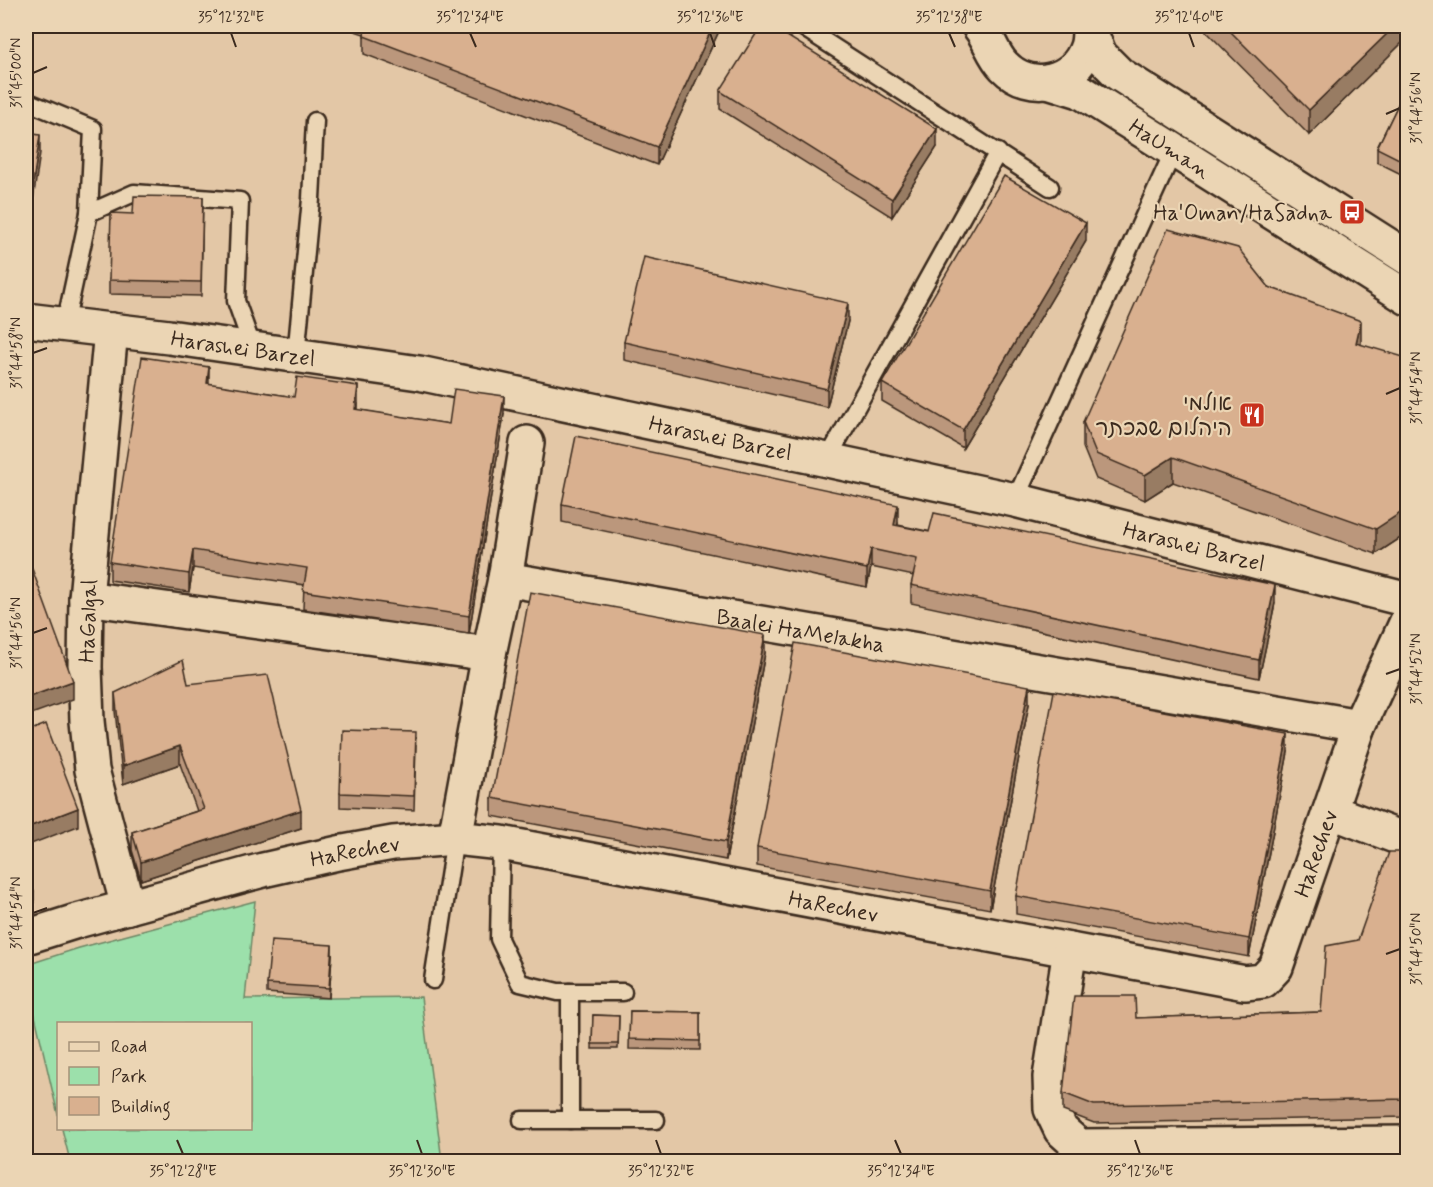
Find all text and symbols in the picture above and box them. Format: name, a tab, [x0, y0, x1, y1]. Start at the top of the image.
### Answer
text: 35°12'32"E	[198, 8, 265, 28]
text: 35°12'34"E	[436, 8, 504, 28]
text: 35°12'36"E	[677, 8, 744, 28]
text: 35°12'38"E	[916, 8, 983, 28]
text: 35°12'40"E	[1154, 8, 1224, 28]
text: 31°45'00"N	[7, 38, 27, 108]
text: 31°44'56"N	[1407, 72, 1427, 144]
street label: HaUman	[1123, 113, 1215, 186]
bus stop icon: Ha'Oman/HaSadna	[1337, 197, 1367, 227]
place label: Ha'Oman/HaSadna	[1153, 200, 1333, 228]
text: 31°44'58"N	[7, 317, 27, 389]
street label: Harashei Barzel	[169, 325, 317, 374]
text: 31°44'54"N	[1407, 352, 1427, 424]
place label: אולמי היהלום שבכתר	[1096, 390, 1232, 443]
restaurant icon: אולמי היהלום שבכתר	[1237, 400, 1267, 430]
street label: Harashei Barzel	[646, 410, 794, 468]
street label: Harashei Barzel	[1120, 516, 1268, 579]
street label: HaGalgal	[74, 579, 105, 663]
text: 31°44'56"N	[7, 597, 27, 669]
street label: Baalei HaMelakha	[714, 604, 887, 660]
text: 31°44'52"N	[1407, 633, 1427, 705]
street label: HaRechev	[1289, 807, 1345, 901]
street label: HaRechev	[308, 831, 400, 875]
text: 31°44'54"N	[7, 877, 27, 949]
street label: HaRechev	[786, 885, 880, 930]
text: 31°44'50"N	[1407, 913, 1427, 985]
legend	[57, 1022, 252, 1130]
text: Road	[111, 1035, 147, 1059]
text: Park	[111, 1065, 147, 1089]
text: Building	[111, 1095, 171, 1121]
text: 35°12'28"E	[149, 1162, 217, 1182]
text: 35°12'30"E	[388, 1162, 456, 1182]
text: 35°12'32"E	[628, 1162, 695, 1182]
text: 35°12'34"E	[867, 1162, 935, 1182]
text: 35°12'36"E	[1107, 1162, 1174, 1182]

